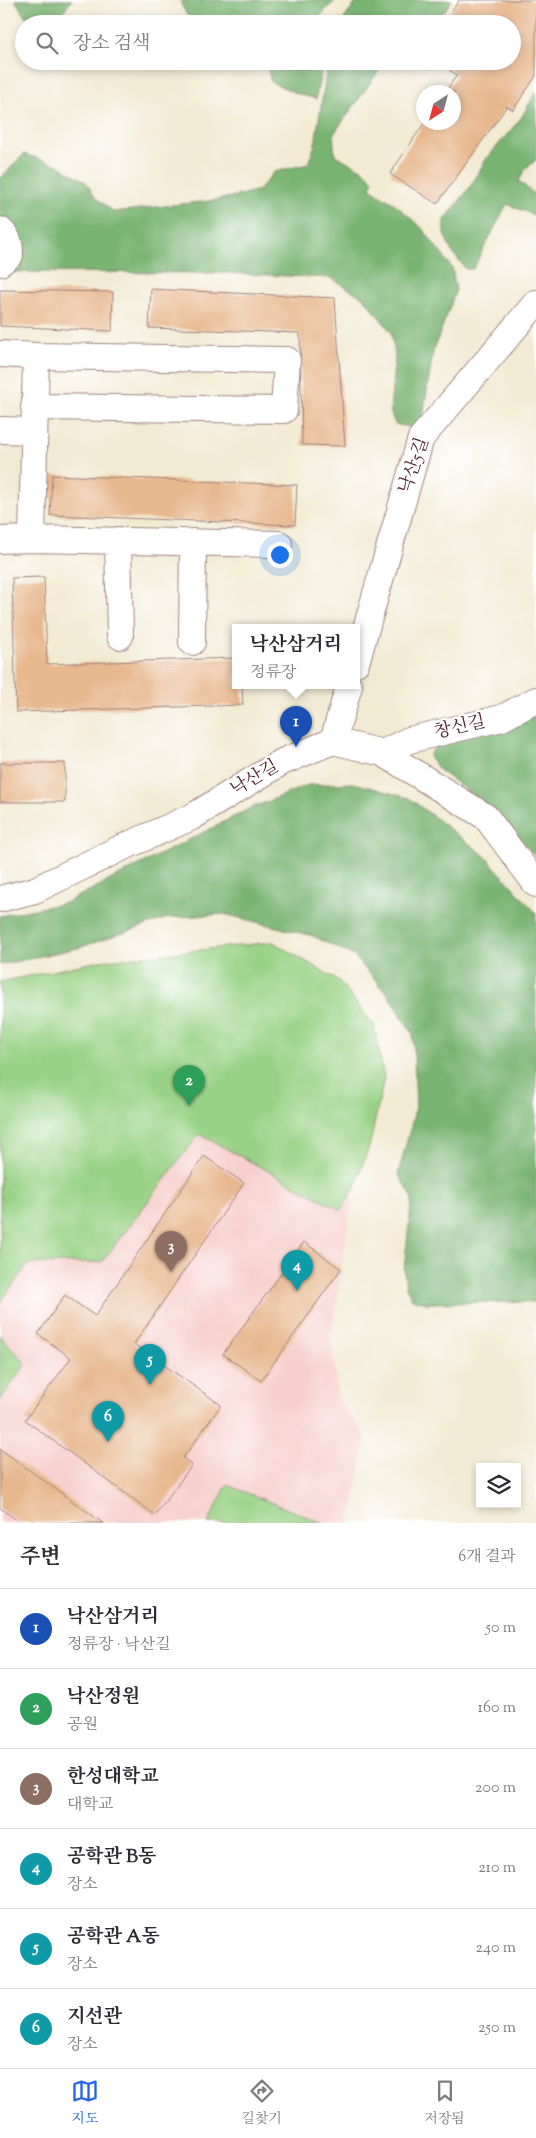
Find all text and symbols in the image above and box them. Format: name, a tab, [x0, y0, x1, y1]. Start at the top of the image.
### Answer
search box	[15, 15, 521, 70]
icon: search	[33, 29, 61, 57]
text: 장소 검색	[73, 31, 150, 58]
north arrow	[416, 85, 461, 130]
street label: 낙산5길	[393, 434, 437, 498]
your location	[267, 542, 293, 568]
popup	[232, 624, 360, 689]
text: 낙산삼거리	[250, 632, 342, 659]
text: 정류장	[250, 662, 296, 685]
pin: 1	[280, 706, 312, 747]
street label: 창신길	[432, 709, 488, 747]
street label: 낙산길	[226, 754, 284, 804]
pin: 2	[173, 1065, 205, 1106]
pin: 3	[155, 1231, 187, 1272]
pin: 4	[281, 1250, 313, 1291]
pin: 5	[134, 1344, 166, 1385]
pin: 6	[92, 1401, 124, 1442]
map controls	[476, 1463, 521, 1508]
button: layers	[476, 1463, 521, 1508]
text: 주변	[20, 1543, 61, 1573]
text: 6개 결과	[458, 1546, 516, 1569]
text: 낙산삼거리	[67, 1604, 159, 1631]
text: 1	[33, 1617, 39, 1640]
text: 50 m	[485, 1617, 516, 1640]
text: 정류장 · 낙산길	[67, 1634, 171, 1657]
text: 낙산정원	[67, 1684, 140, 1711]
text: 2	[32, 1697, 40, 1720]
text: 160 m	[478, 1697, 516, 1720]
text: 공원	[67, 1714, 98, 1737]
text: 한성대학교	[67, 1764, 159, 1791]
text: 3	[33, 1777, 39, 1800]
text: 200 m	[475, 1777, 516, 1800]
text: 대학교	[67, 1794, 113, 1817]
text: 공학관 B동	[67, 1844, 156, 1871]
text: 4	[32, 1857, 40, 1880]
text: 210 m	[478, 1857, 516, 1880]
text: 장소	[67, 1874, 98, 1897]
text: 공학관 A동	[67, 1924, 160, 1951]
text: 5	[33, 1937, 39, 1960]
text: 240 m	[475, 1937, 516, 1960]
text: 장소	[67, 1954, 98, 1977]
text: 지선관	[67, 2004, 122, 2031]
text: 6	[32, 2017, 40, 2040]
text: 250 m	[478, 2017, 516, 2040]
text: 장소	[67, 2034, 98, 2057]
tab: 지도	[71, 2077, 99, 2130]
tab: 길찾기	[241, 2077, 282, 2130]
tab: 저장됨	[424, 2077, 465, 2130]

